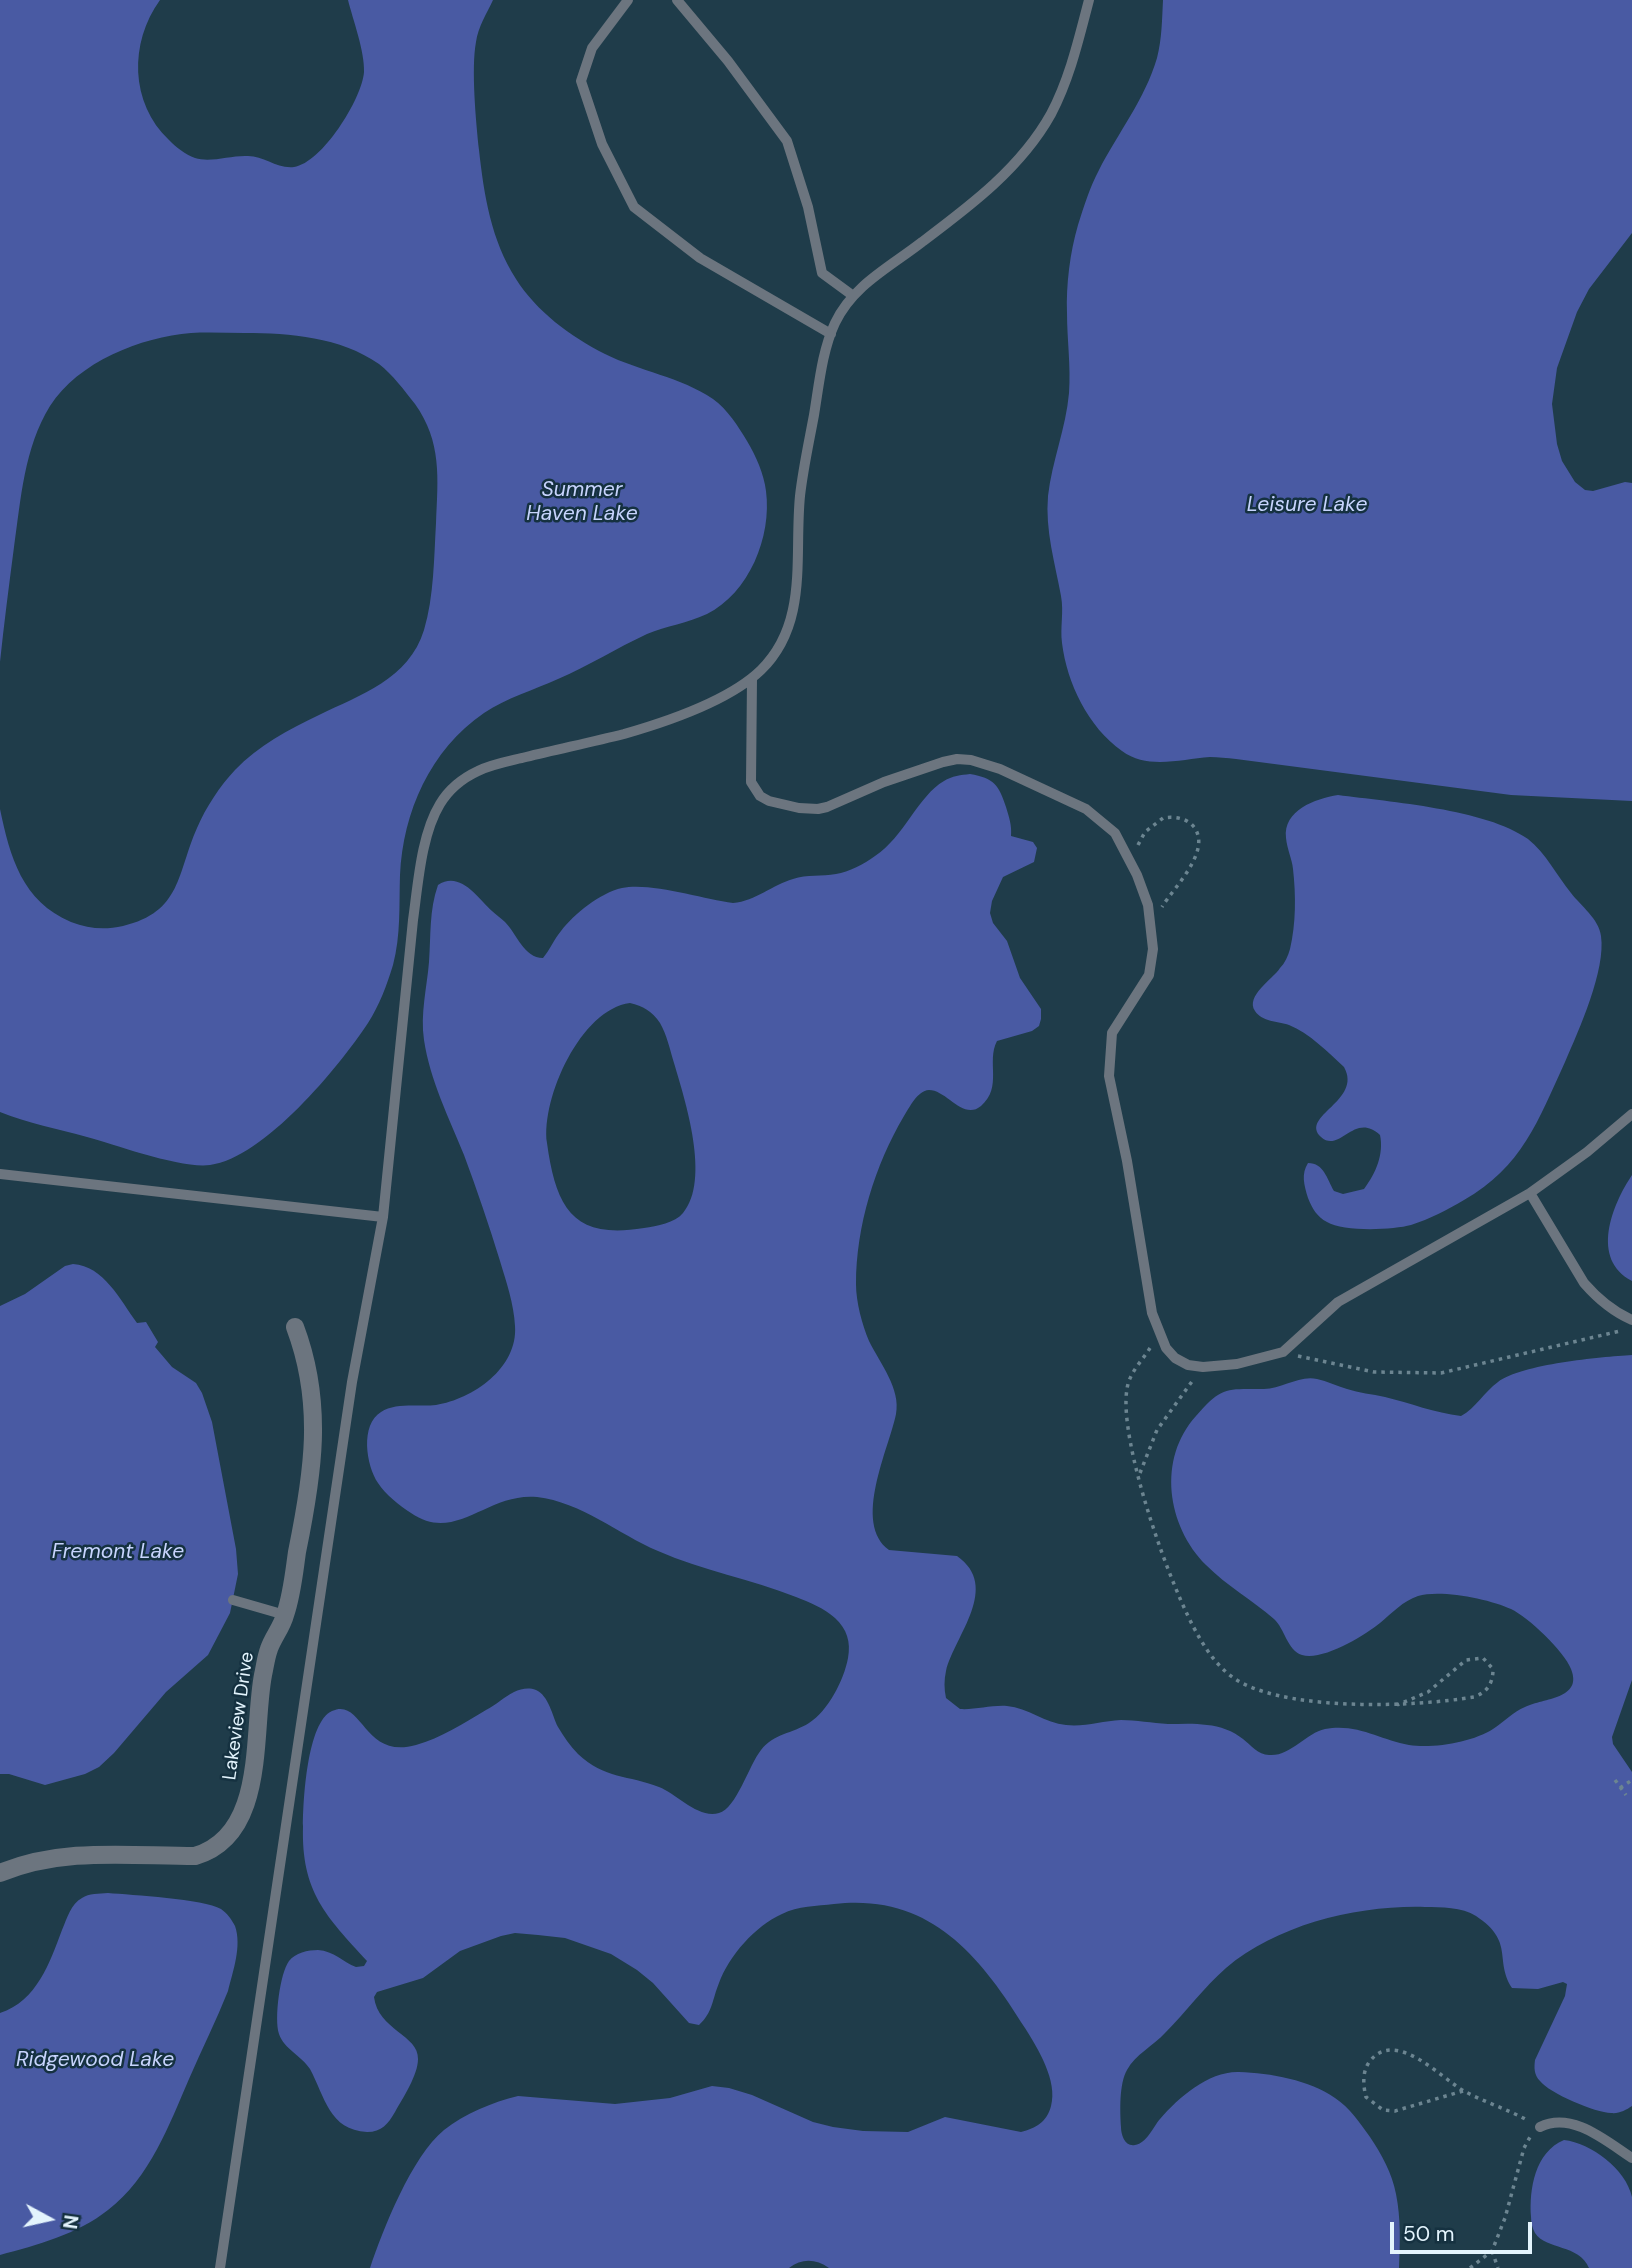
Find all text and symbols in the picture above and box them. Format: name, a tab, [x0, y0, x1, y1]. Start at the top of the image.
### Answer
water label: Summer Haven Lake	[526, 477, 638, 527]
water label: Leisure Lake	[1247, 492, 1367, 518]
water label: Fremont Lake	[52, 1539, 184, 1565]
street label: Lakeview Drive	[219, 1650, 259, 1782]
water label: Ridgewood Lake	[16, 2047, 174, 2073]
north arrow	[14, 2184, 84, 2254]
scale bar	[1394, 2208, 1536, 2252]
text: N	[57, 2213, 84, 2231]
text: 50 m	[1403, 2220, 1454, 2248]

